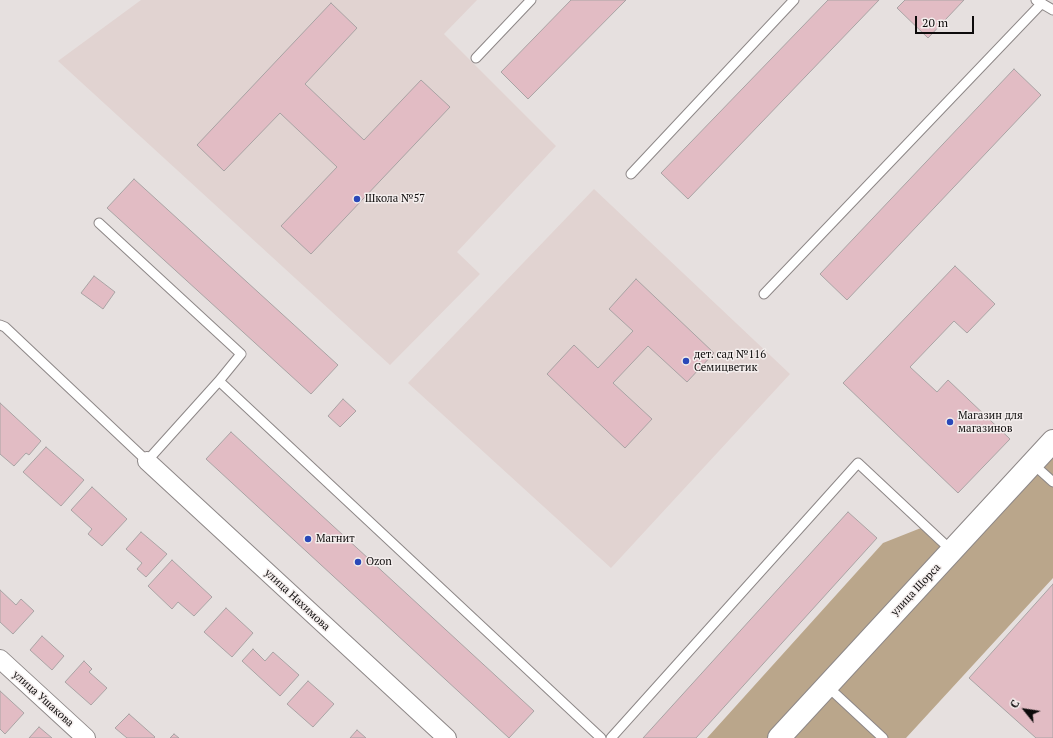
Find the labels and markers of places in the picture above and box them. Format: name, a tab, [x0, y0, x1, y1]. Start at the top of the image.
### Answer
place label: Школа №57	[365, 192, 425, 206]
marker: Школа №57	[352, 194, 362, 204]
place label: дет. сад №116 Семицветик	[694, 348, 766, 374]
marker: дет. сад №116 Семицветик	[681, 356, 691, 366]
place label: Магазин для магазинов	[958, 409, 1023, 435]
marker: Магазин для магазинов	[945, 417, 955, 427]
place label: Магнит	[316, 532, 355, 546]
marker: Магнит	[303, 534, 313, 544]
place label: Ozon	[366, 555, 392, 569]
marker: Ozon	[353, 557, 363, 567]

